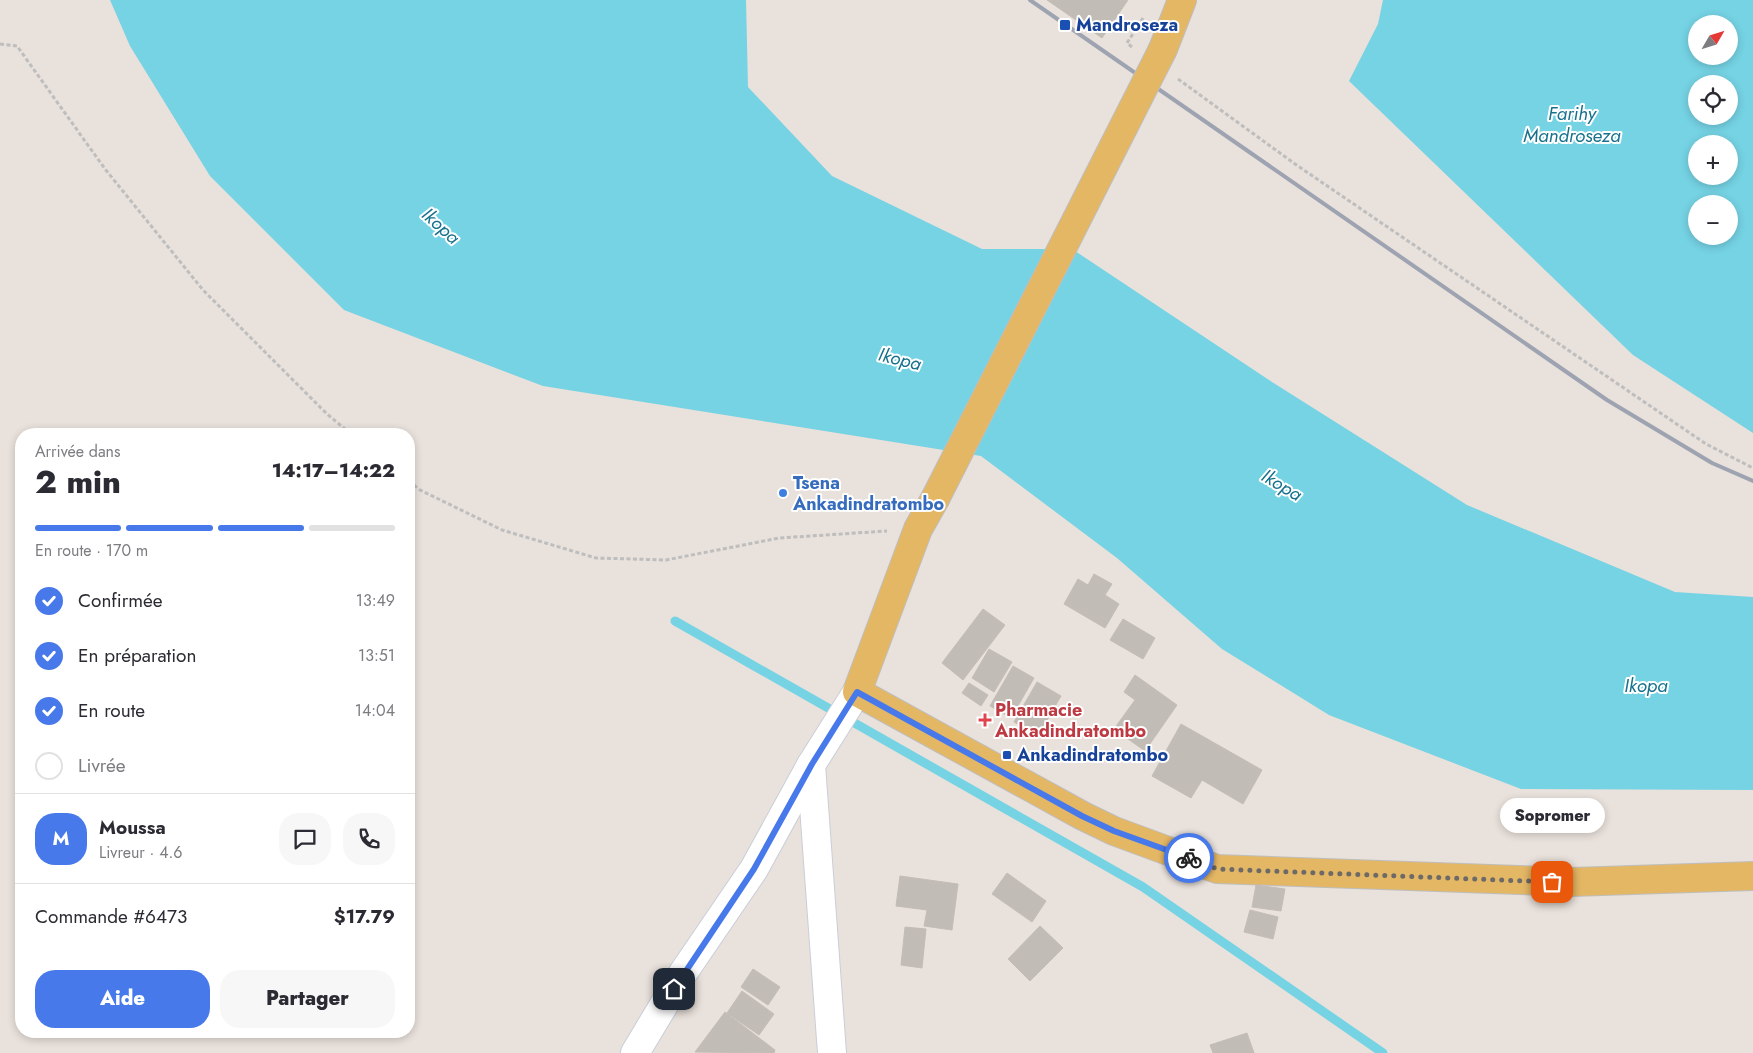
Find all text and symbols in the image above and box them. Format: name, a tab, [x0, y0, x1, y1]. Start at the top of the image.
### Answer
place label: Mandroseza	[1076, 12, 1178, 38]
north arrow	[1688, 15, 1738, 65]
map controls	[1688, 15, 1738, 245]
marker: Mandroseza	[1058, 18, 1072, 32]
button: locate	[1688, 75, 1738, 125]
water label: Farihy Mandroseza	[1523, 100, 1621, 149]
button: +	[1688, 135, 1738, 185]
button: −	[1688, 195, 1738, 245]
water label: Ikopa	[416, 201, 467, 251]
water label: Ikopa	[876, 341, 925, 377]
text: Arrivée dans	[35, 440, 120, 463]
text: 14:17–14:22	[272, 457, 395, 484]
text: 2 min	[35, 459, 121, 505]
water label: Ikopa	[1256, 462, 1308, 508]
place label: Tsena Ankadindratombo	[792, 470, 945, 517]
marker: Tsena Ankadindratombo	[777, 487, 789, 499]
text: En route · 170 m	[35, 539, 148, 562]
icon: check	[35, 587, 63, 615]
text: Confirmée	[78, 587, 163, 614]
text: 13:49	[356, 589, 395, 612]
icon: check	[35, 642, 63, 670]
text: En préparation	[78, 642, 196, 669]
text: 13:51	[358, 644, 395, 667]
water label: Ikopa	[1624, 672, 1668, 699]
icon: check	[35, 697, 63, 725]
text: En route	[78, 697, 145, 724]
place label: Pharmacie Ankadindratombo	[994, 697, 1147, 744]
text: 14:04	[355, 699, 395, 722]
marker: Pharmacie Ankadindratombo	[979, 714, 991, 726]
place label: Ankadindratombo	[1016, 742, 1169, 768]
marker: Ankadindratombo	[1001, 749, 1013, 761]
text: Livrée	[78, 752, 126, 779]
callout: Sopromer	[1500, 797, 1604, 832]
text: Sopromer	[1514, 804, 1591, 827]
button: chat	[279, 813, 331, 865]
button: phone	[343, 813, 395, 865]
text: Moussa	[99, 814, 166, 841]
text: M	[53, 825, 69, 852]
courier	[1164, 833, 1214, 883]
text: Livreur · 4.6	[99, 841, 183, 864]
icon: bike	[1175, 844, 1203, 872]
pin	[1531, 861, 1573, 903]
icon: bag	[1538, 868, 1566, 896]
text: Commande #6473	[35, 903, 187, 930]
text: $17.79	[334, 903, 395, 930]
pin	[653, 968, 695, 1010]
button: Aide	[35, 970, 210, 1028]
button: Partager	[220, 970, 395, 1028]
icon: home	[660, 975, 688, 1003]

